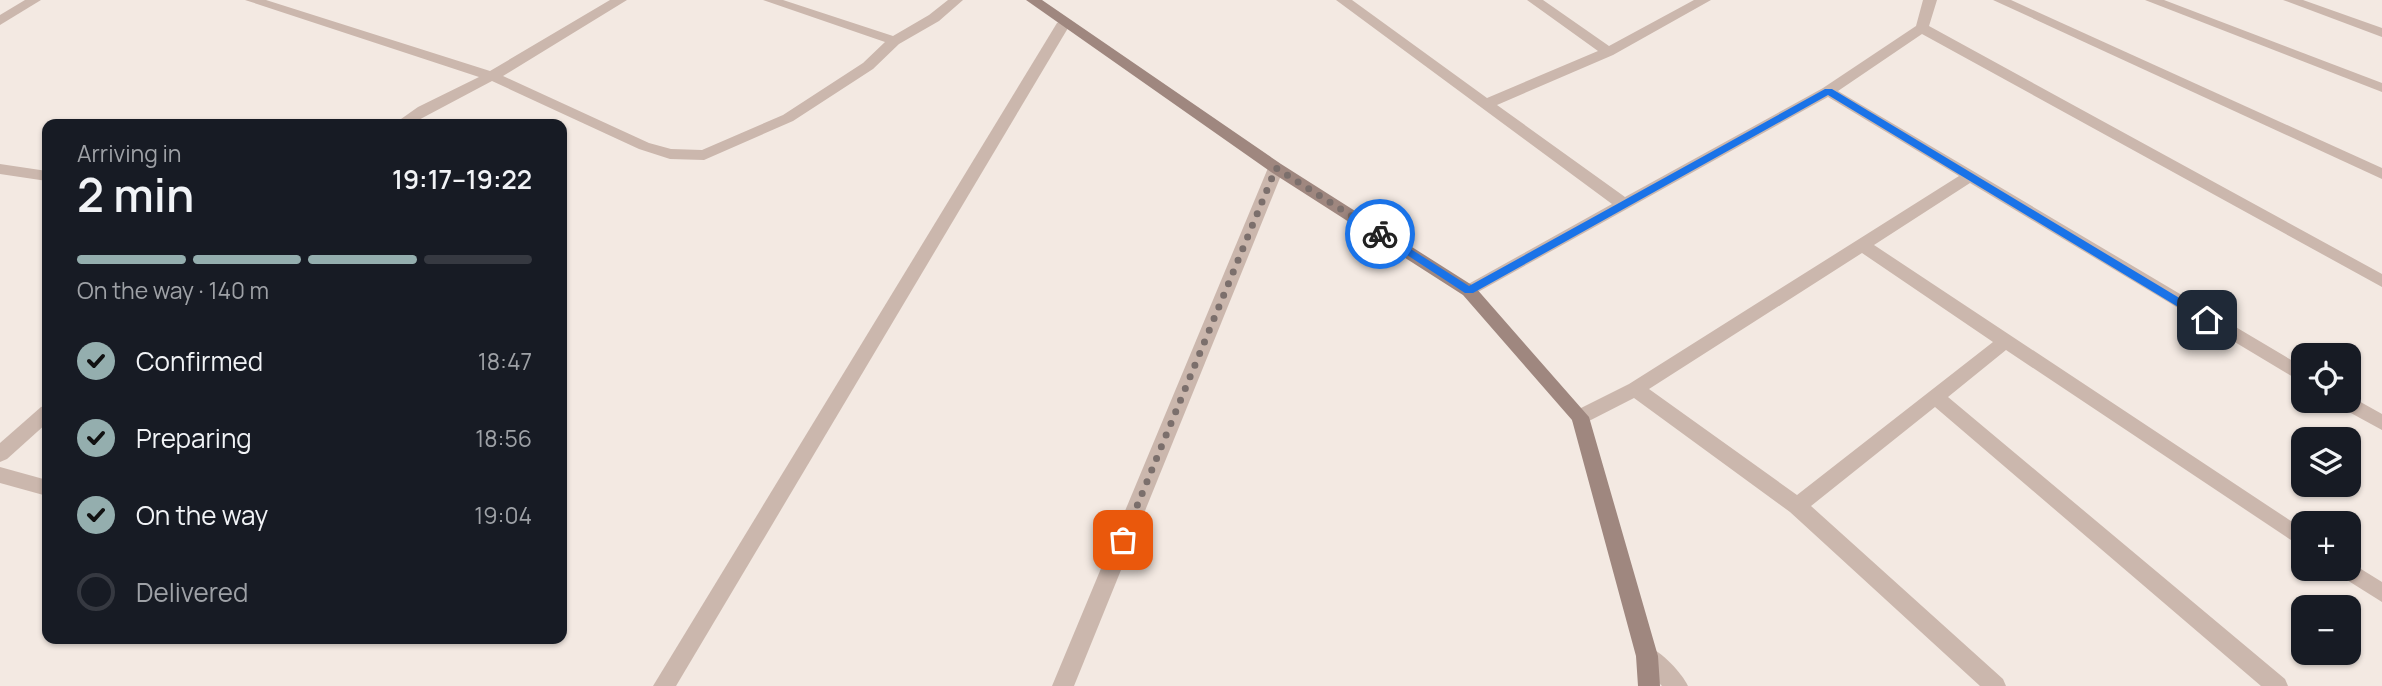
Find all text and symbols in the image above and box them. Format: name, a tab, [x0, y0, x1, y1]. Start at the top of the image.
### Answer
text: Arriving in	[77, 137, 182, 169]
text: 19:17–19:22	[392, 161, 532, 197]
text: 2 min	[77, 163, 194, 226]
courier	[1345, 199, 1415, 269]
icon: bike	[1361, 215, 1399, 253]
text: On the way · 140 m	[77, 274, 269, 306]
pin	[2177, 290, 2237, 350]
icon: home	[2188, 301, 2226, 339]
icon: check	[77, 342, 115, 380]
text: Confirmed	[136, 343, 263, 379]
map controls	[2291, 343, 2361, 665]
button: locate	[2291, 343, 2361, 413]
text: 18:47	[478, 345, 532, 377]
icon: check	[77, 419, 115, 457]
text: Preparing	[136, 420, 252, 456]
text: 18:56	[475, 422, 532, 454]
button: layers	[2291, 427, 2361, 497]
icon: check	[77, 496, 115, 534]
text: On the way	[136, 497, 268, 533]
text: 19:04	[474, 499, 532, 531]
pin	[1093, 510, 1153, 570]
button: +	[2291, 511, 2361, 581]
icon: bag	[1104, 521, 1142, 559]
text: Delivered	[136, 574, 248, 610]
button: −	[2291, 595, 2361, 665]

